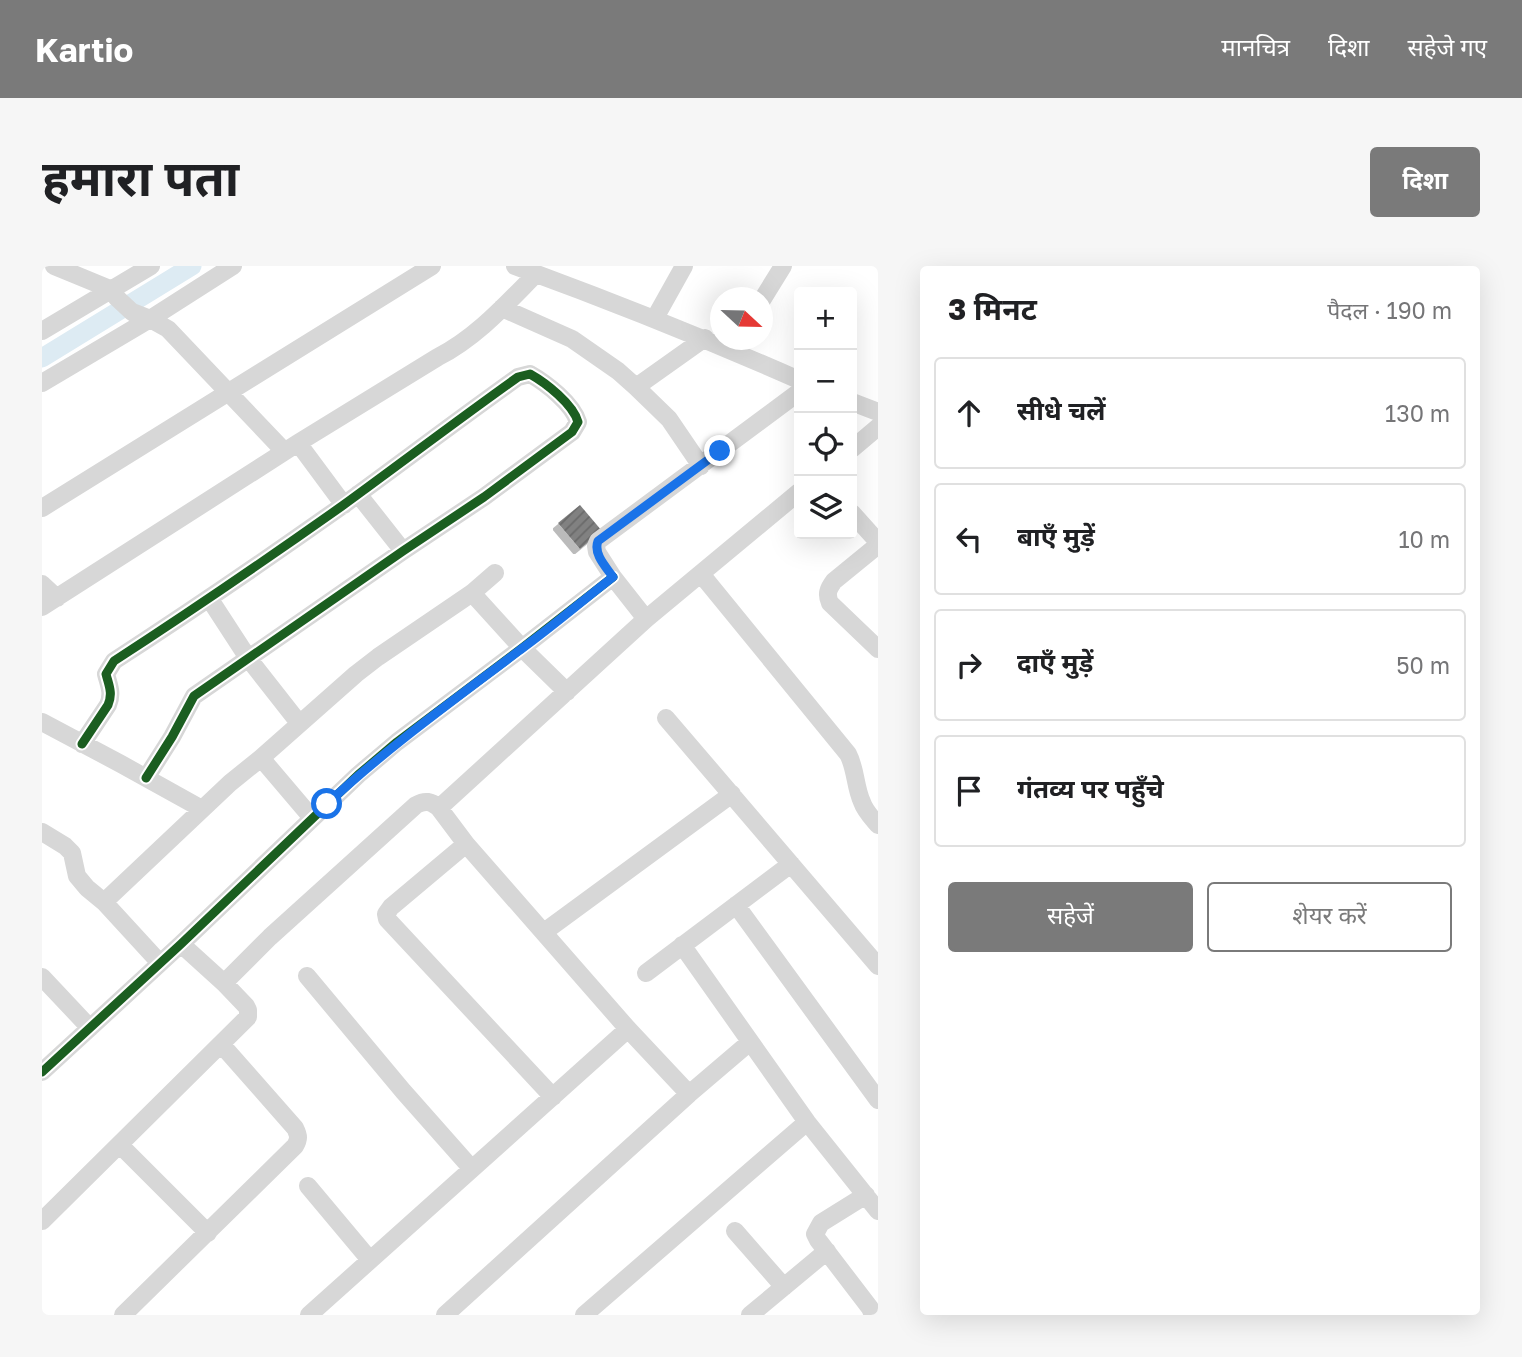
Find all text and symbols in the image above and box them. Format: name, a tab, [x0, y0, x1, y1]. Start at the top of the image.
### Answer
text: Kartio	[35, 30, 133, 69]
text: मानचित्र	[1221, 32, 1290, 61]
text: दिशा	[1328, 32, 1369, 61]
text: सहेजे गए	[1407, 32, 1487, 61]
button: दिशा	[1370, 147, 1480, 217]
text: हमारा पता	[42, 148, 239, 207]
north arrow	[710, 287, 773, 350]
map controls	[794, 287, 857, 539]
button: +	[794, 287, 857, 350]
text: 3 मिनट	[948, 291, 1037, 327]
text: पैदल · 190 m	[1327, 296, 1452, 324]
button: −	[794, 350, 857, 413]
icon: ahead	[950, 394, 988, 432]
text: सीधे चलें	[1017, 395, 1105, 426]
text: 130 m	[1385, 399, 1450, 427]
button: locate	[794, 413, 857, 476]
route end	[704, 435, 735, 466]
button: layers	[794, 476, 857, 539]
icon: left	[950, 520, 988, 558]
text: बाएँ मुड़ें	[1017, 521, 1095, 552]
text: 10 m	[1398, 525, 1450, 553]
icon: right	[950, 646, 988, 684]
text: दाएँ मुड़ें	[1017, 647, 1093, 678]
text: 50 m	[1396, 651, 1450, 679]
icon: arrive	[950, 772, 988, 810]
text: गंतव्य पर पहुँचे	[1017, 773, 1164, 804]
route start	[311, 788, 342, 819]
button: सहेजें	[948, 882, 1193, 952]
button: शेयर करें	[1207, 882, 1452, 952]

